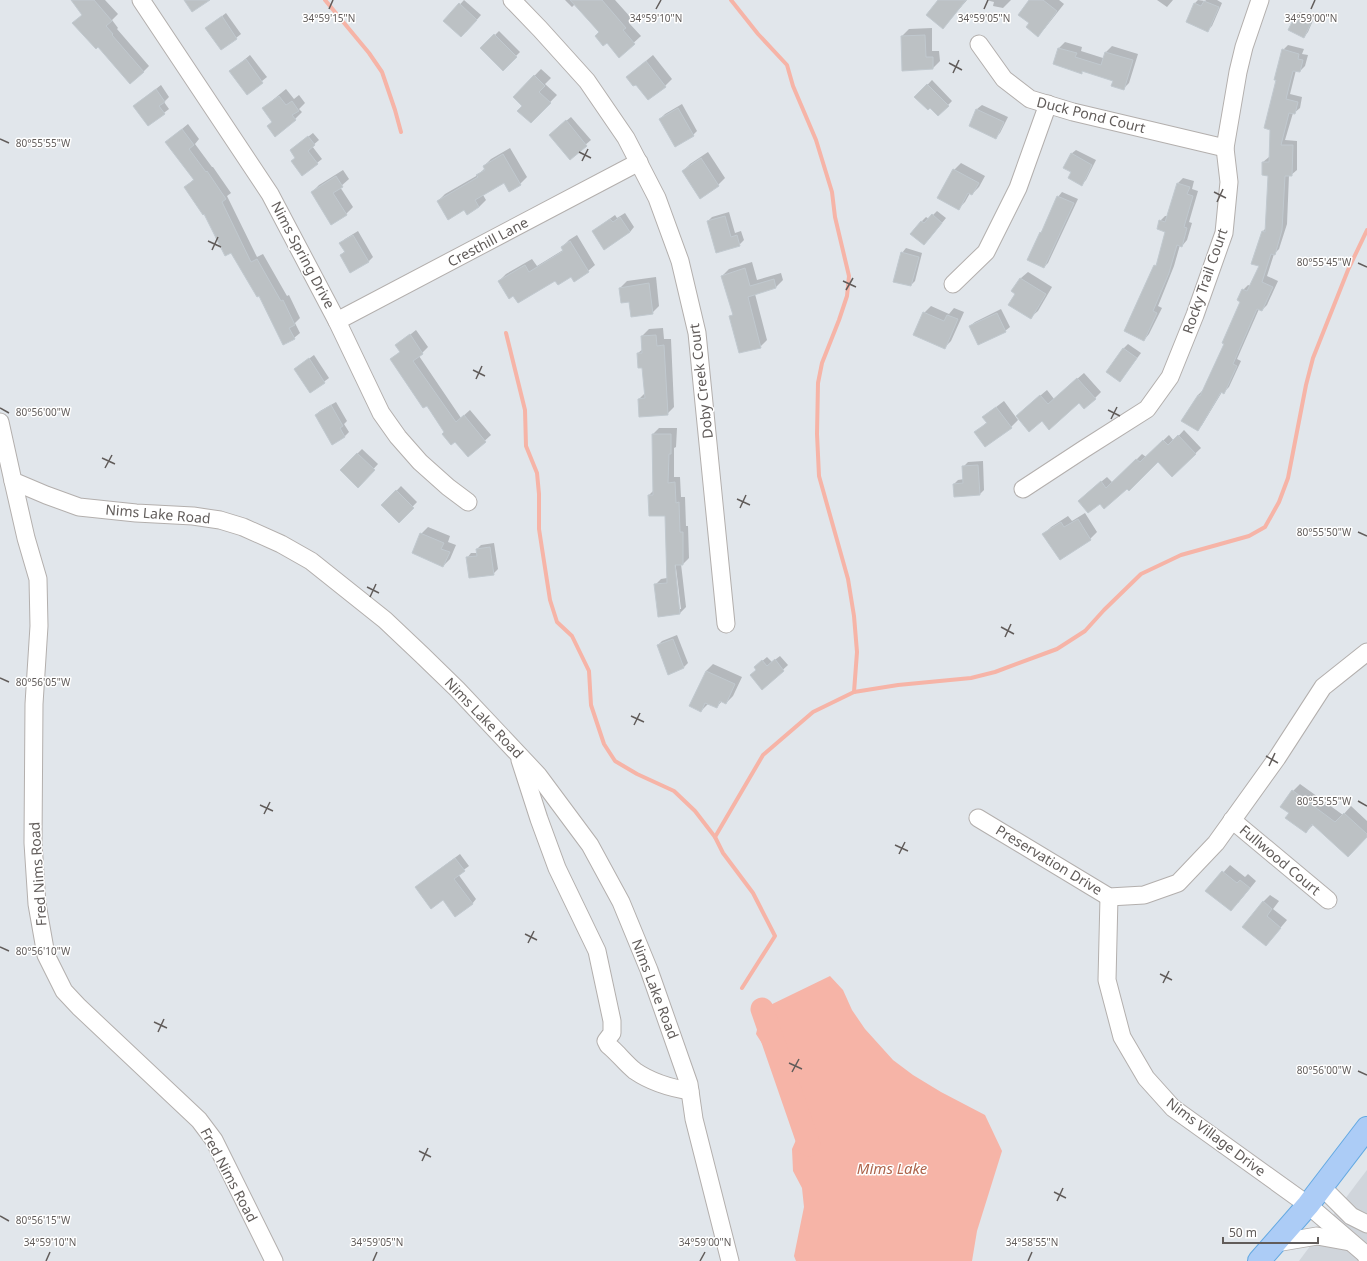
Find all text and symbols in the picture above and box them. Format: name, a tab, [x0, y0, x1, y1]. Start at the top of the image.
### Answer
text: 34°59'15"N	[303, 11, 355, 25]
text: 34°59'10"N	[630, 11, 682, 25]
text: 34°59'05"N	[958, 11, 1010, 25]
text: 34°59'00"N	[1285, 11, 1337, 25]
street label: Duck Pond Court	[1035, 92, 1147, 137]
text: 80°55'55"W	[16, 136, 71, 150]
street label: Nims Spring Drive	[267, 198, 340, 312]
street label: Cresthill Lane	[444, 212, 532, 271]
street label: Rocky Trail Court	[1178, 226, 1231, 336]
text: 80°55'45"W	[1297, 255, 1352, 269]
street label: Doby Creek Court	[684, 322, 717, 440]
text: 80°56'00"W	[16, 405, 71, 419]
street label: Nims Lake Road	[105, 499, 211, 528]
text: 80°55'50"W	[1297, 525, 1352, 539]
street label: Nims Lake Road	[441, 673, 528, 762]
text: 80°56'05"W	[16, 675, 71, 689]
text: 80°55'55"W	[1297, 794, 1352, 808]
street label: Preservation Drive	[992, 820, 1106, 899]
street label: Fullwood Court	[1236, 820, 1325, 899]
street label: Fred Nims Road	[24, 821, 51, 927]
street label: Nims Lake Road	[628, 936, 683, 1041]
text: 80°56'10"W	[16, 944, 71, 958]
text: 80°56'00"W	[1297, 1063, 1352, 1077]
street label: Nims Village Drive	[1163, 1093, 1270, 1180]
street label: Fred Nims Road	[197, 1124, 262, 1225]
water label: Mims Lake	[857, 1158, 928, 1178]
text: 80°56'15"W	[16, 1213, 71, 1227]
scale bar	[1223, 1219, 1318, 1245]
text: 50 m	[1229, 1224, 1257, 1241]
text: 34°59'10"N	[24, 1235, 76, 1249]
text: 34°59'05"N	[351, 1235, 403, 1249]
text: 34°59'00"N	[679, 1235, 731, 1249]
text: 34°58'55"N	[1006, 1235, 1058, 1249]

